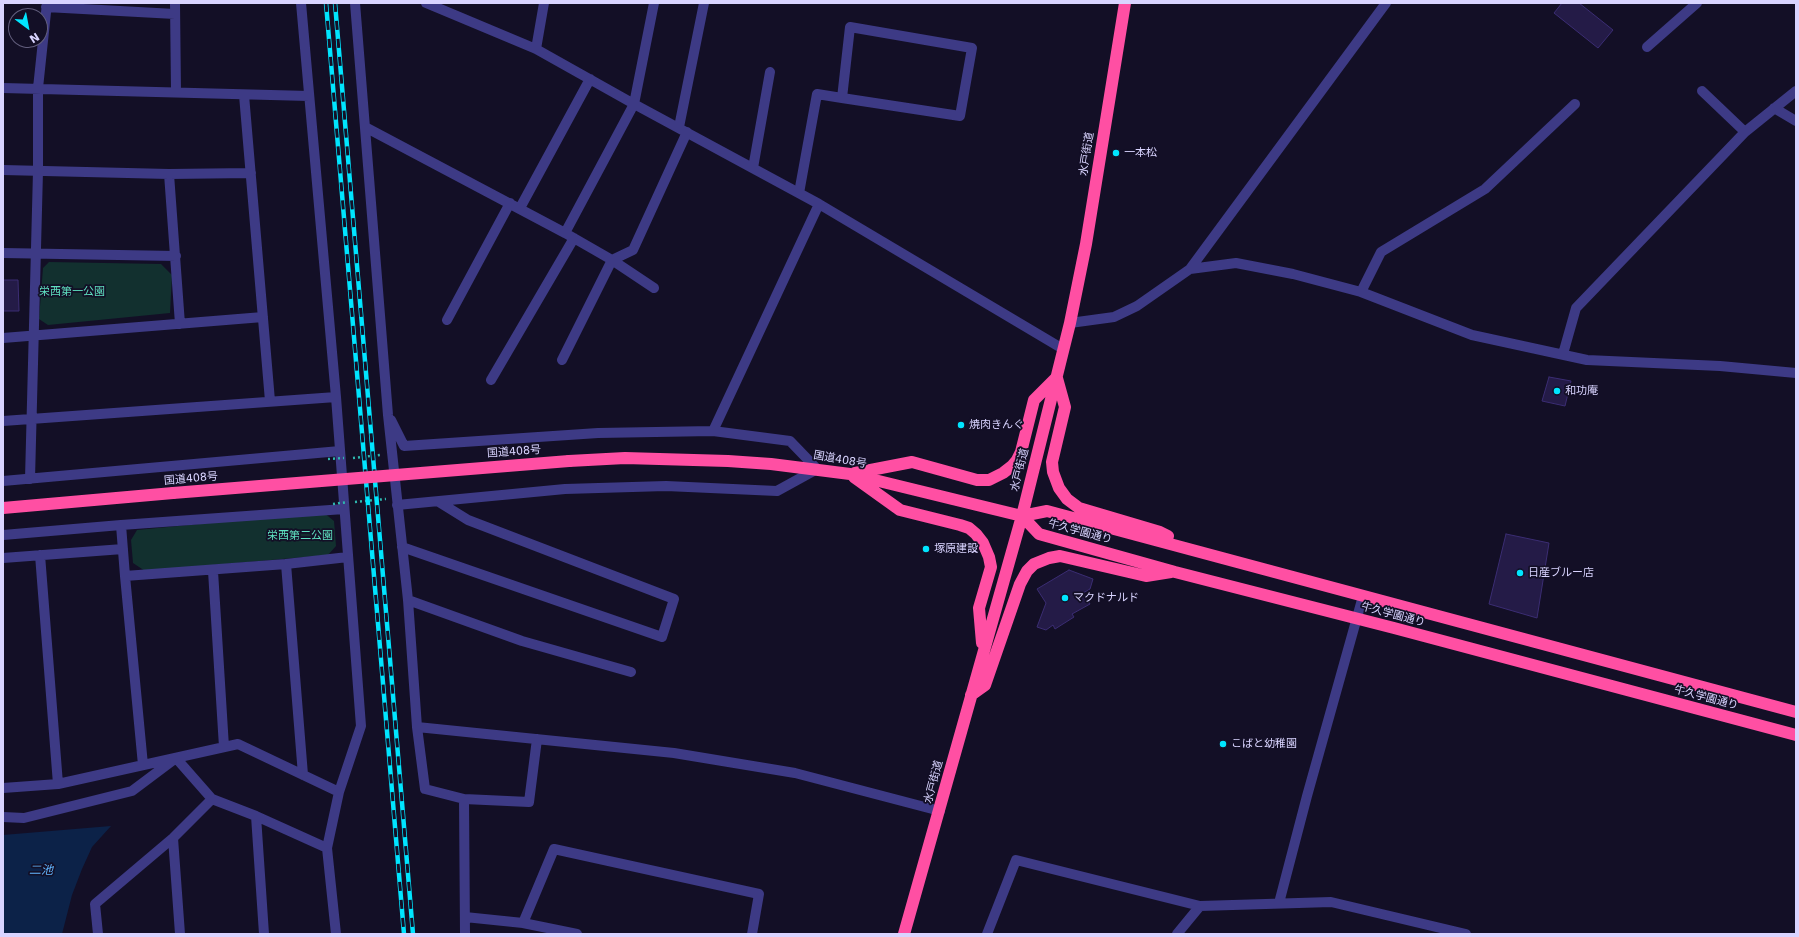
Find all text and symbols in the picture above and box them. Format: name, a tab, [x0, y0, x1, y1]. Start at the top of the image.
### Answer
north arrow	[8, 8, 48, 48]
text: N	[27, 30, 41, 46]
street label: 水戸街道	[1077, 131, 1097, 177]
place label: 一本松	[1124, 146, 1157, 160]
marker: 一本松	[1111, 148, 1121, 158]
park label: 栄西第一公園	[39, 285, 105, 299]
place label: 和功庵	[1565, 384, 1598, 398]
marker: 和功庵	[1552, 386, 1562, 396]
place label: 焼肉きんぐ	[969, 418, 1024, 432]
marker: 焼肉きんぐ	[956, 420, 966, 430]
street label: 国道408号	[487, 444, 541, 460]
street label: 水戸街道	[1008, 447, 1032, 493]
street label: 国道408号	[812, 449, 868, 471]
street label: 国道408号	[164, 470, 218, 488]
street label: 牛久学園通り	[1046, 517, 1114, 547]
park label: 栄西第二公園	[267, 529, 333, 543]
place label: 塚原建設	[934, 542, 978, 556]
marker: 塚原建設	[921, 544, 931, 554]
place label: 日産ブルー店	[1528, 566, 1594, 580]
marker: 日産ブルー店	[1515, 568, 1525, 578]
place label: マクドナルド	[1073, 591, 1139, 605]
marker: マクドナルド	[1060, 593, 1070, 603]
street label: 牛久学園通り	[1359, 600, 1427, 630]
street label: 牛久学園通り	[1672, 683, 1740, 713]
place label: こばと幼稚園	[1231, 737, 1297, 751]
marker: こばと幼稚園	[1218, 739, 1228, 749]
street label: 水戸街道	[922, 759, 946, 805]
water label: 二池	[29, 864, 53, 878]

